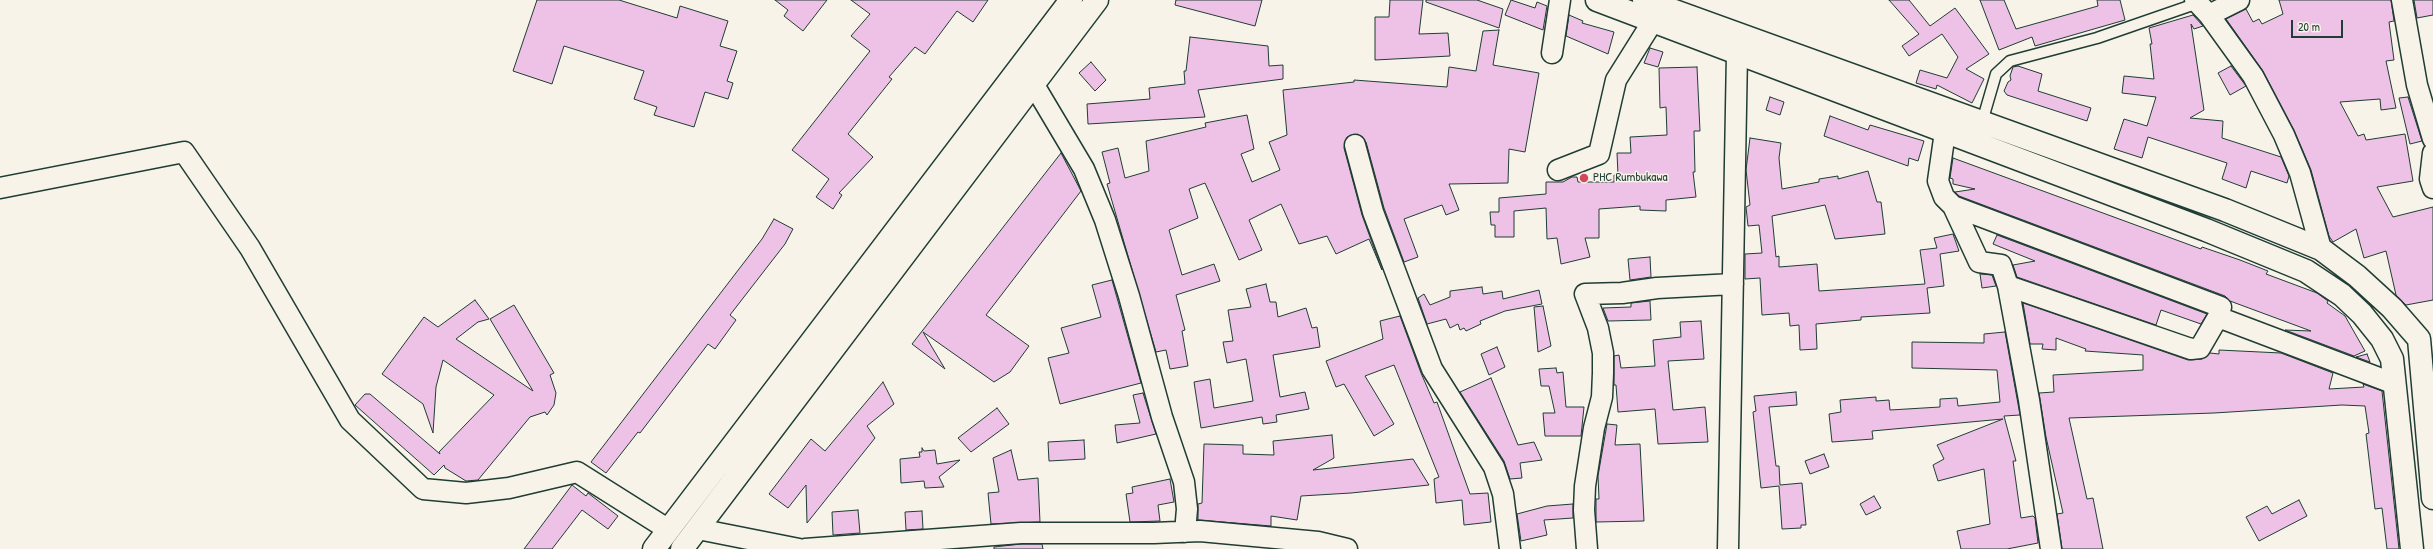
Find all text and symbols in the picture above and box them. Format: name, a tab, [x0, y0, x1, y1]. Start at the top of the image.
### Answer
scale bar	[2293, 12, 2345, 38]
text: 20 m	[2298, 18, 2320, 35]
place label: PHC Rumbukawa	[1593, 170, 1668, 186]
marker: PHC Rumbukawa	[1578, 172, 1590, 184]

